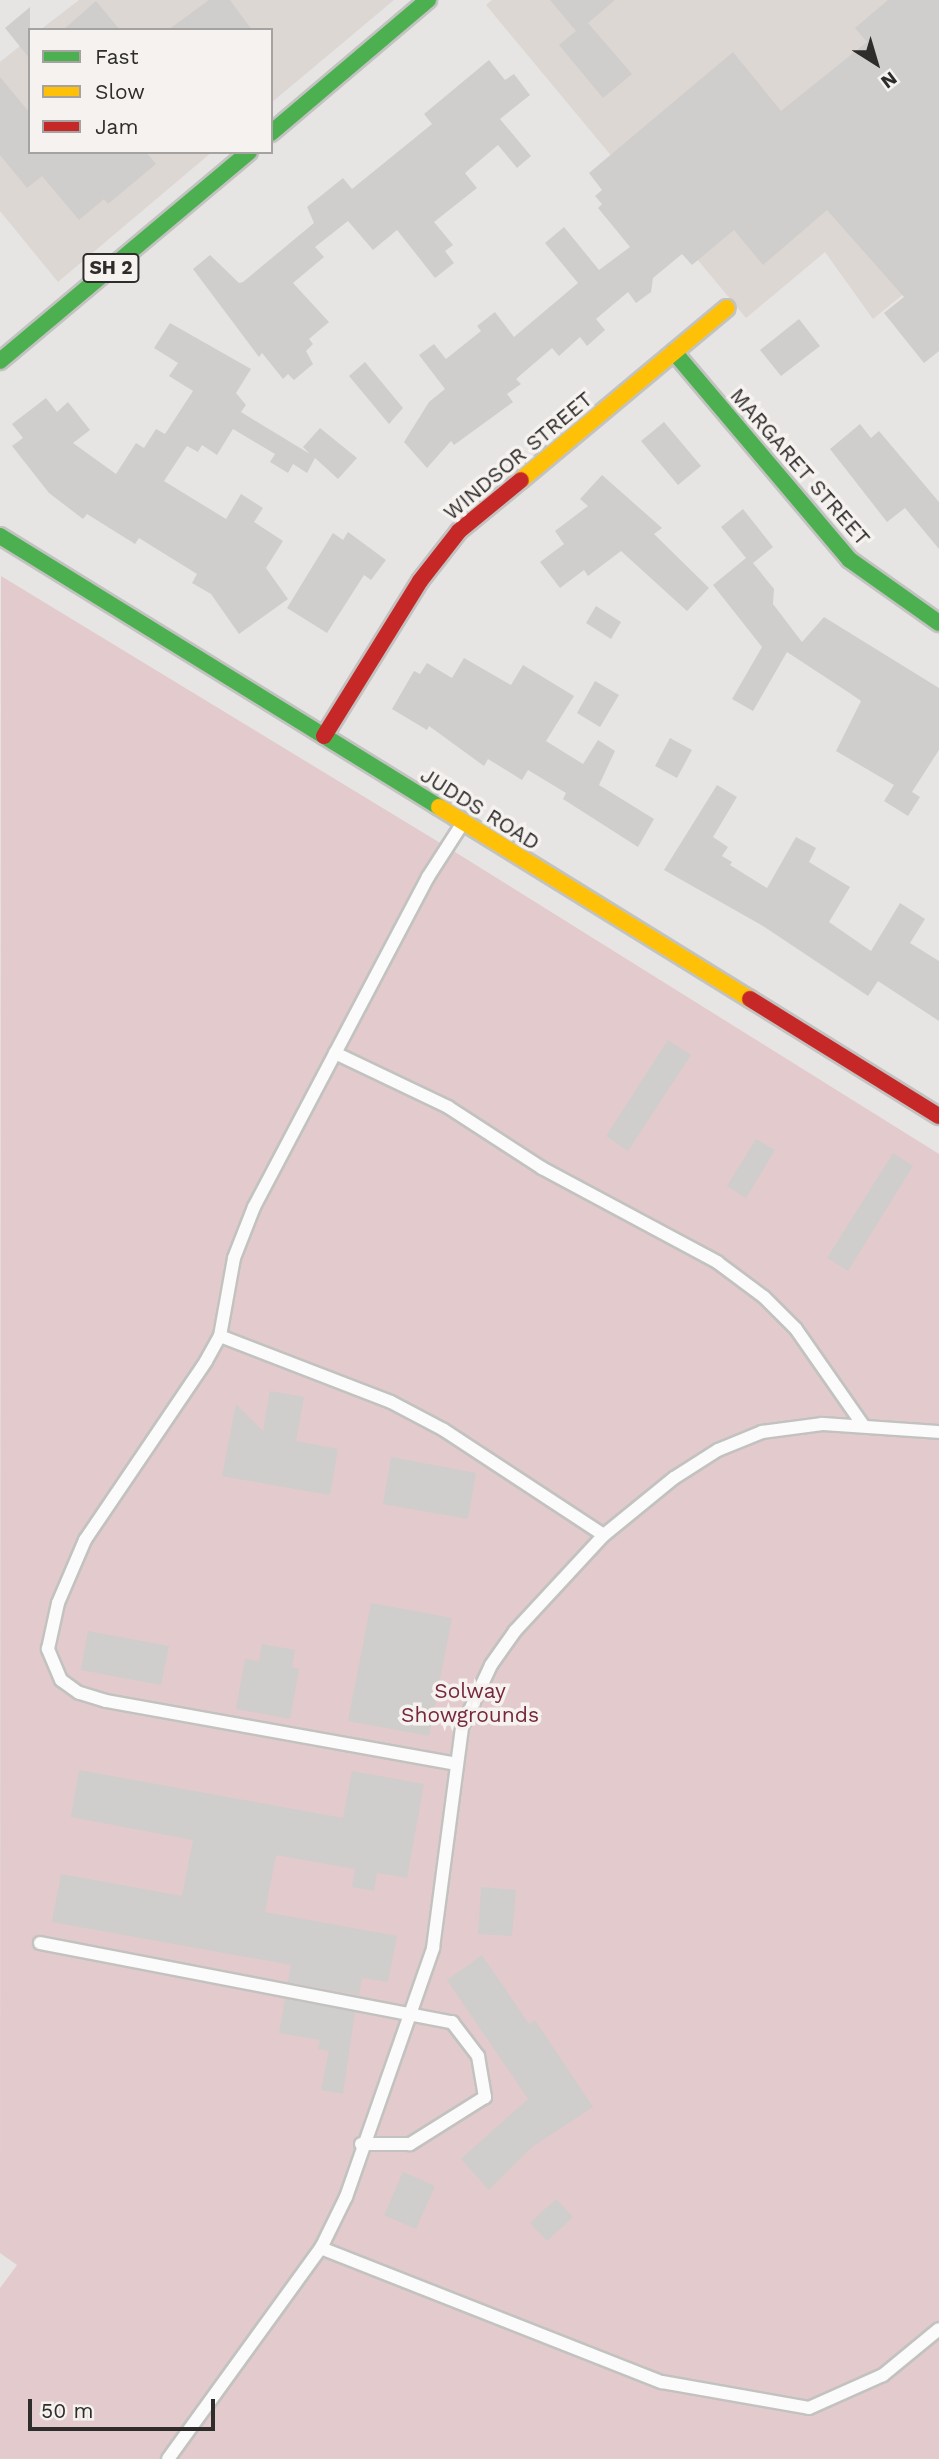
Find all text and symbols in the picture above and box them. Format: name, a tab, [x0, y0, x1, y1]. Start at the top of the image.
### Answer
legend	[28, 28, 273, 154]
north arrow	[841, 28, 911, 98]
text: Fast	[95, 44, 139, 69]
text: N	[876, 67, 901, 94]
text: Slow	[95, 79, 145, 104]
text: Jam	[95, 114, 138, 139]
road number: SH 2	[81, 252, 141, 284]
street label: MARGARET STREET	[725, 383, 875, 551]
street label: WINDSOR STREET	[439, 387, 597, 525]
street label: JUDDS ROAD	[416, 762, 544, 856]
park label: Solway Showgrounds	[401, 1678, 539, 1728]
scale bar	[32, 2386, 219, 2430]
text: 50 m	[41, 2398, 93, 2423]

